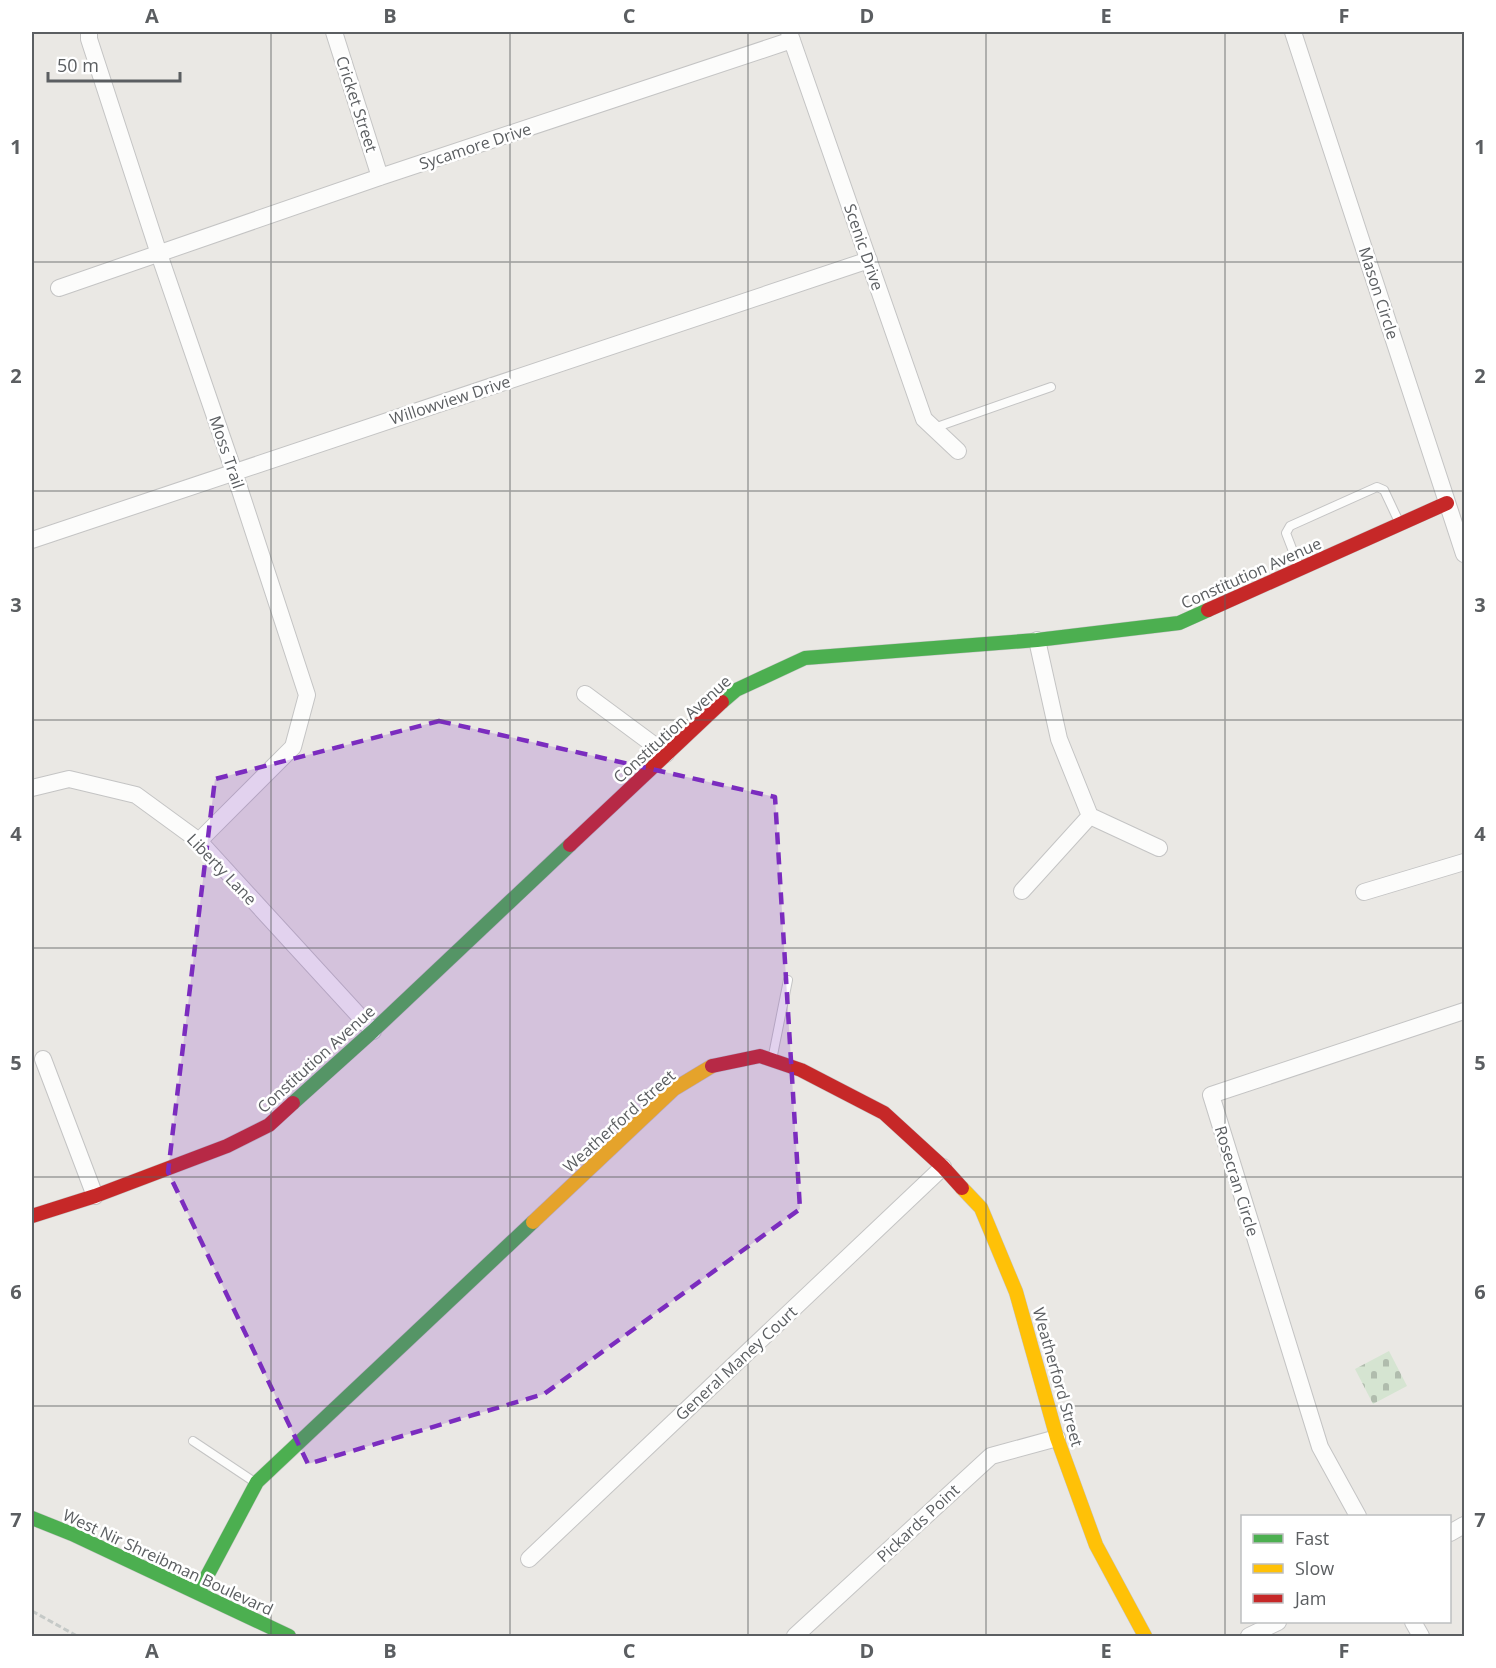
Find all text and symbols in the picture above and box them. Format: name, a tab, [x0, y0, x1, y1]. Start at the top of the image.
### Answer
text: A	[145, 2, 159, 29]
text: B	[383, 2, 397, 29]
text: C	[623, 2, 636, 29]
text: D	[860, 2, 874, 29]
text: E	[1100, 2, 1112, 29]
text: F	[1339, 2, 1349, 29]
scale bar	[48, 45, 180, 83]
text: 50 m	[57, 53, 99, 77]
street label: Cricket Street	[331, 53, 383, 155]
street label: Sycamore Drive	[416, 118, 534, 174]
text: 1	[10, 133, 22, 160]
text: 1	[1474, 133, 1486, 160]
street label: Scenic Drive	[839, 201, 889, 293]
street label: Mason Circle	[1354, 244, 1404, 342]
text: 2	[10, 362, 22, 389]
text: 2	[1474, 362, 1486, 389]
street label: Willowview Drive	[387, 370, 513, 430]
street label: Moss Trail	[204, 413, 250, 491]
street label: Constitution Avenue	[1177, 532, 1325, 614]
text: 3	[10, 591, 22, 618]
text: 3	[1474, 591, 1486, 618]
street label: Constitution Avenue	[608, 670, 736, 788]
text: 4	[10, 820, 22, 847]
text: 4	[1474, 820, 1486, 847]
street label: Liberty Lane	[182, 828, 262, 910]
street label: Constitution Avenue	[252, 1000, 380, 1118]
text: 5	[10, 1049, 22, 1076]
text: 5	[1474, 1049, 1486, 1076]
street label: Weatherford Street	[558, 1064, 680, 1177]
street label: Rosecran Circle	[1210, 1123, 1264, 1239]
text: 6	[10, 1278, 22, 1305]
text: 6	[1474, 1278, 1486, 1305]
street label: General Maney Court	[670, 1301, 802, 1425]
street label: Weatherford Street	[1028, 1305, 1088, 1449]
street label: Pickards Point	[872, 1479, 964, 1567]
street label: West Nir Shreibman Boulevard	[59, 1504, 277, 1620]
text: 7	[10, 1506, 22, 1533]
text: 7	[1474, 1506, 1486, 1533]
legend	[1241, 1515, 1451, 1623]
text: Fast	[1295, 1526, 1329, 1550]
text: Slow	[1295, 1556, 1334, 1580]
text: Jam	[1293, 1586, 1327, 1610]
text: A	[145, 1637, 159, 1664]
text: B	[383, 1637, 397, 1664]
text: C	[623, 1637, 636, 1664]
text: D	[860, 1637, 874, 1664]
text: E	[1100, 1637, 1112, 1664]
text: F	[1339, 1637, 1349, 1664]

